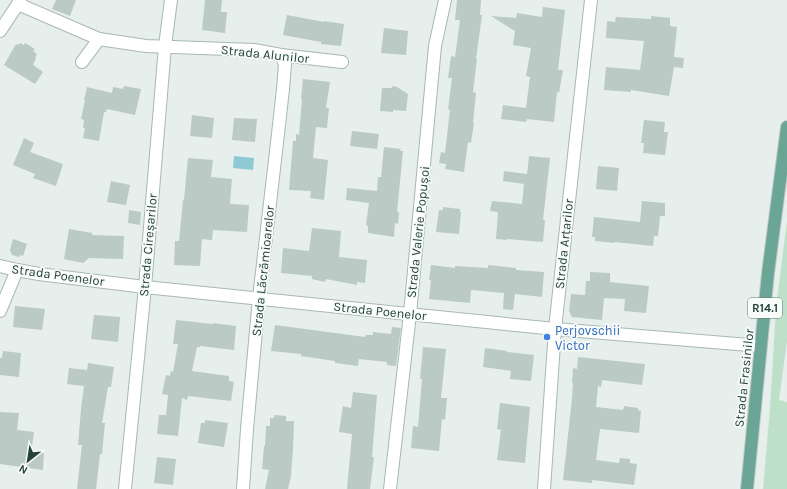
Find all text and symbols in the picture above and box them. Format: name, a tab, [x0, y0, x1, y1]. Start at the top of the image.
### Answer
street label: Strada Alunilor	[220, 42, 310, 66]
street label: Strada Valerie Popușoi	[404, 165, 432, 299]
street label: Strada Cireșarilor	[136, 192, 160, 297]
street label: Strada Arțarilor	[552, 198, 576, 290]
street label: Strada Lăcrămioarelor	[249, 205, 277, 337]
street label: Strada Poenelor	[11, 261, 106, 289]
road number: R14.1	[748, 298, 782, 318]
street label: Strada Poenelor	[333, 299, 428, 323]
place label: Perjovschii Victor	[555, 323, 620, 353]
street label: Strada Frasinilor	[731, 328, 757, 428]
marker: Perjovschii Victor	[542, 332, 552, 342]
north arrow	[8, 441, 48, 481]
text: N	[17, 462, 30, 477]

